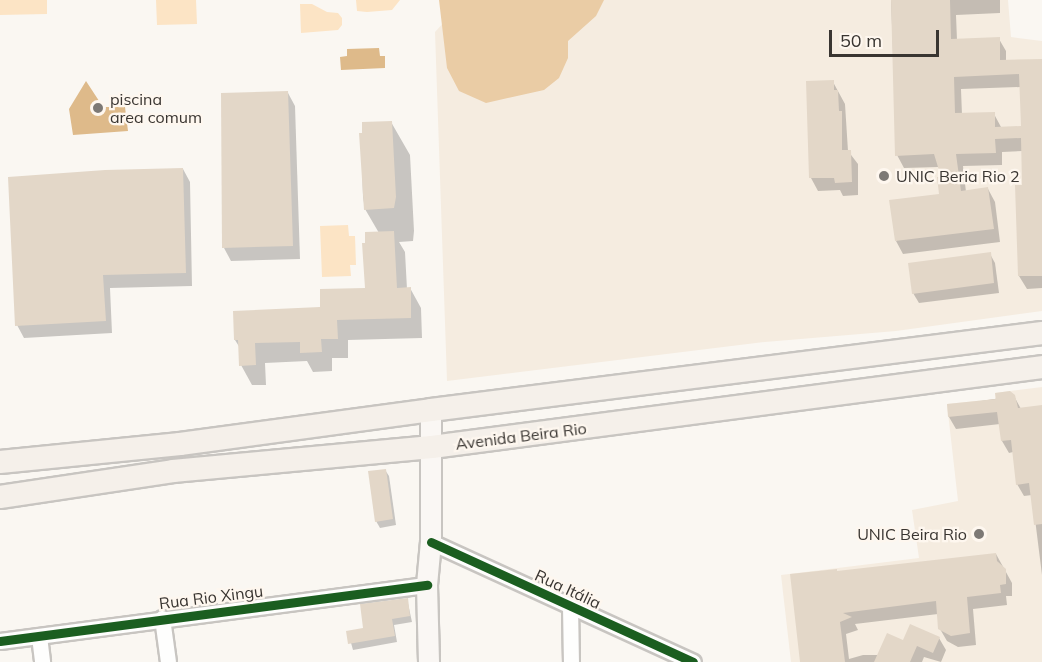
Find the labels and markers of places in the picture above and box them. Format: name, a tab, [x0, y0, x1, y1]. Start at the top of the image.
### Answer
place label: piscina area comum	[110, 89, 202, 127]
marker: piscina area comum	[91, 101, 105, 115]
place label: UNIC Beria Rio 2	[896, 166, 1020, 186]
marker: UNIC Beria Rio 2	[877, 169, 891, 183]
place label: UNIC Beira Rio	[857, 524, 967, 544]
marker: UNIC Beira Rio	[972, 527, 986, 541]

